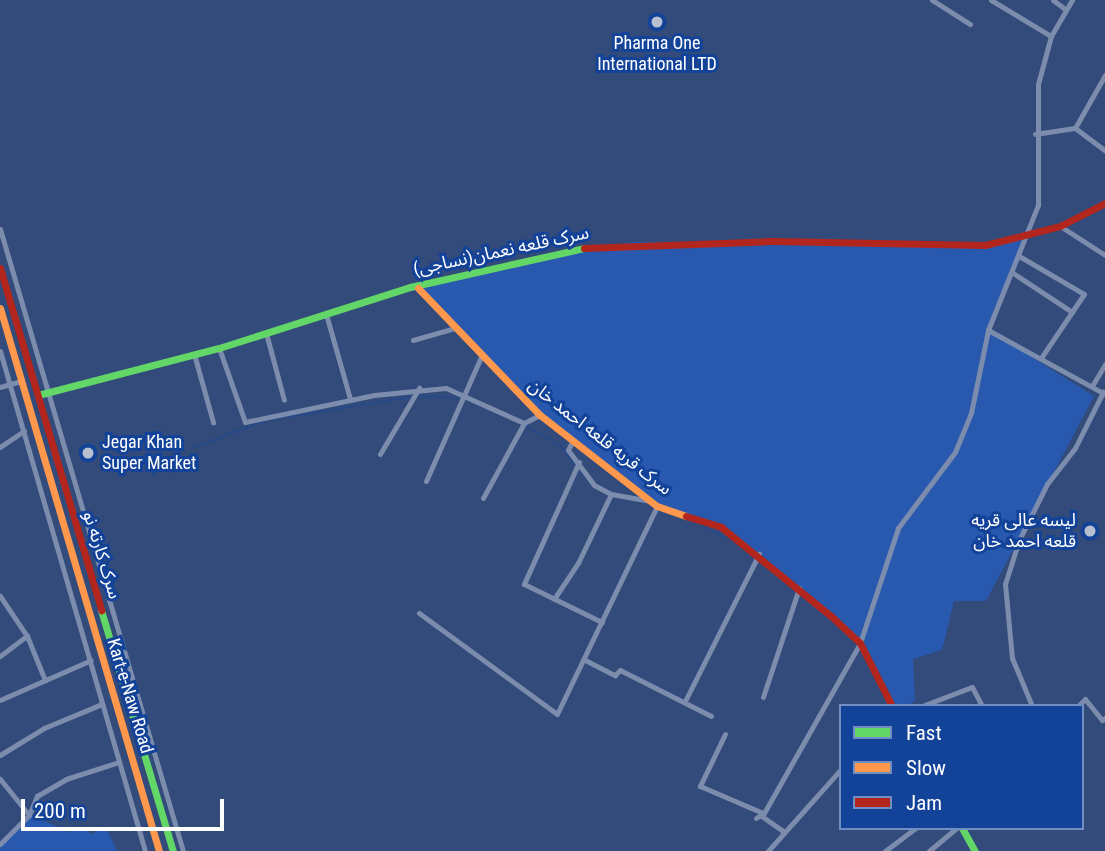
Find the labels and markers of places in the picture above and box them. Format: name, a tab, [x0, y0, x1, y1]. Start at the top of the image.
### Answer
marker: Pharma One International LTD	[649, 14, 665, 30]
place label: Pharma One International LTD	[597, 33, 717, 76]
place label: Jegar Khan Super Market	[102, 432, 196, 474]
marker: Jegar Khan Super Market	[80, 445, 96, 461]
place label: لیسه عالی قریه قلعه احمد خان	[971, 510, 1076, 552]
marker: لیسه عالی قریه قلعه احمد خان	[1082, 523, 1098, 539]

